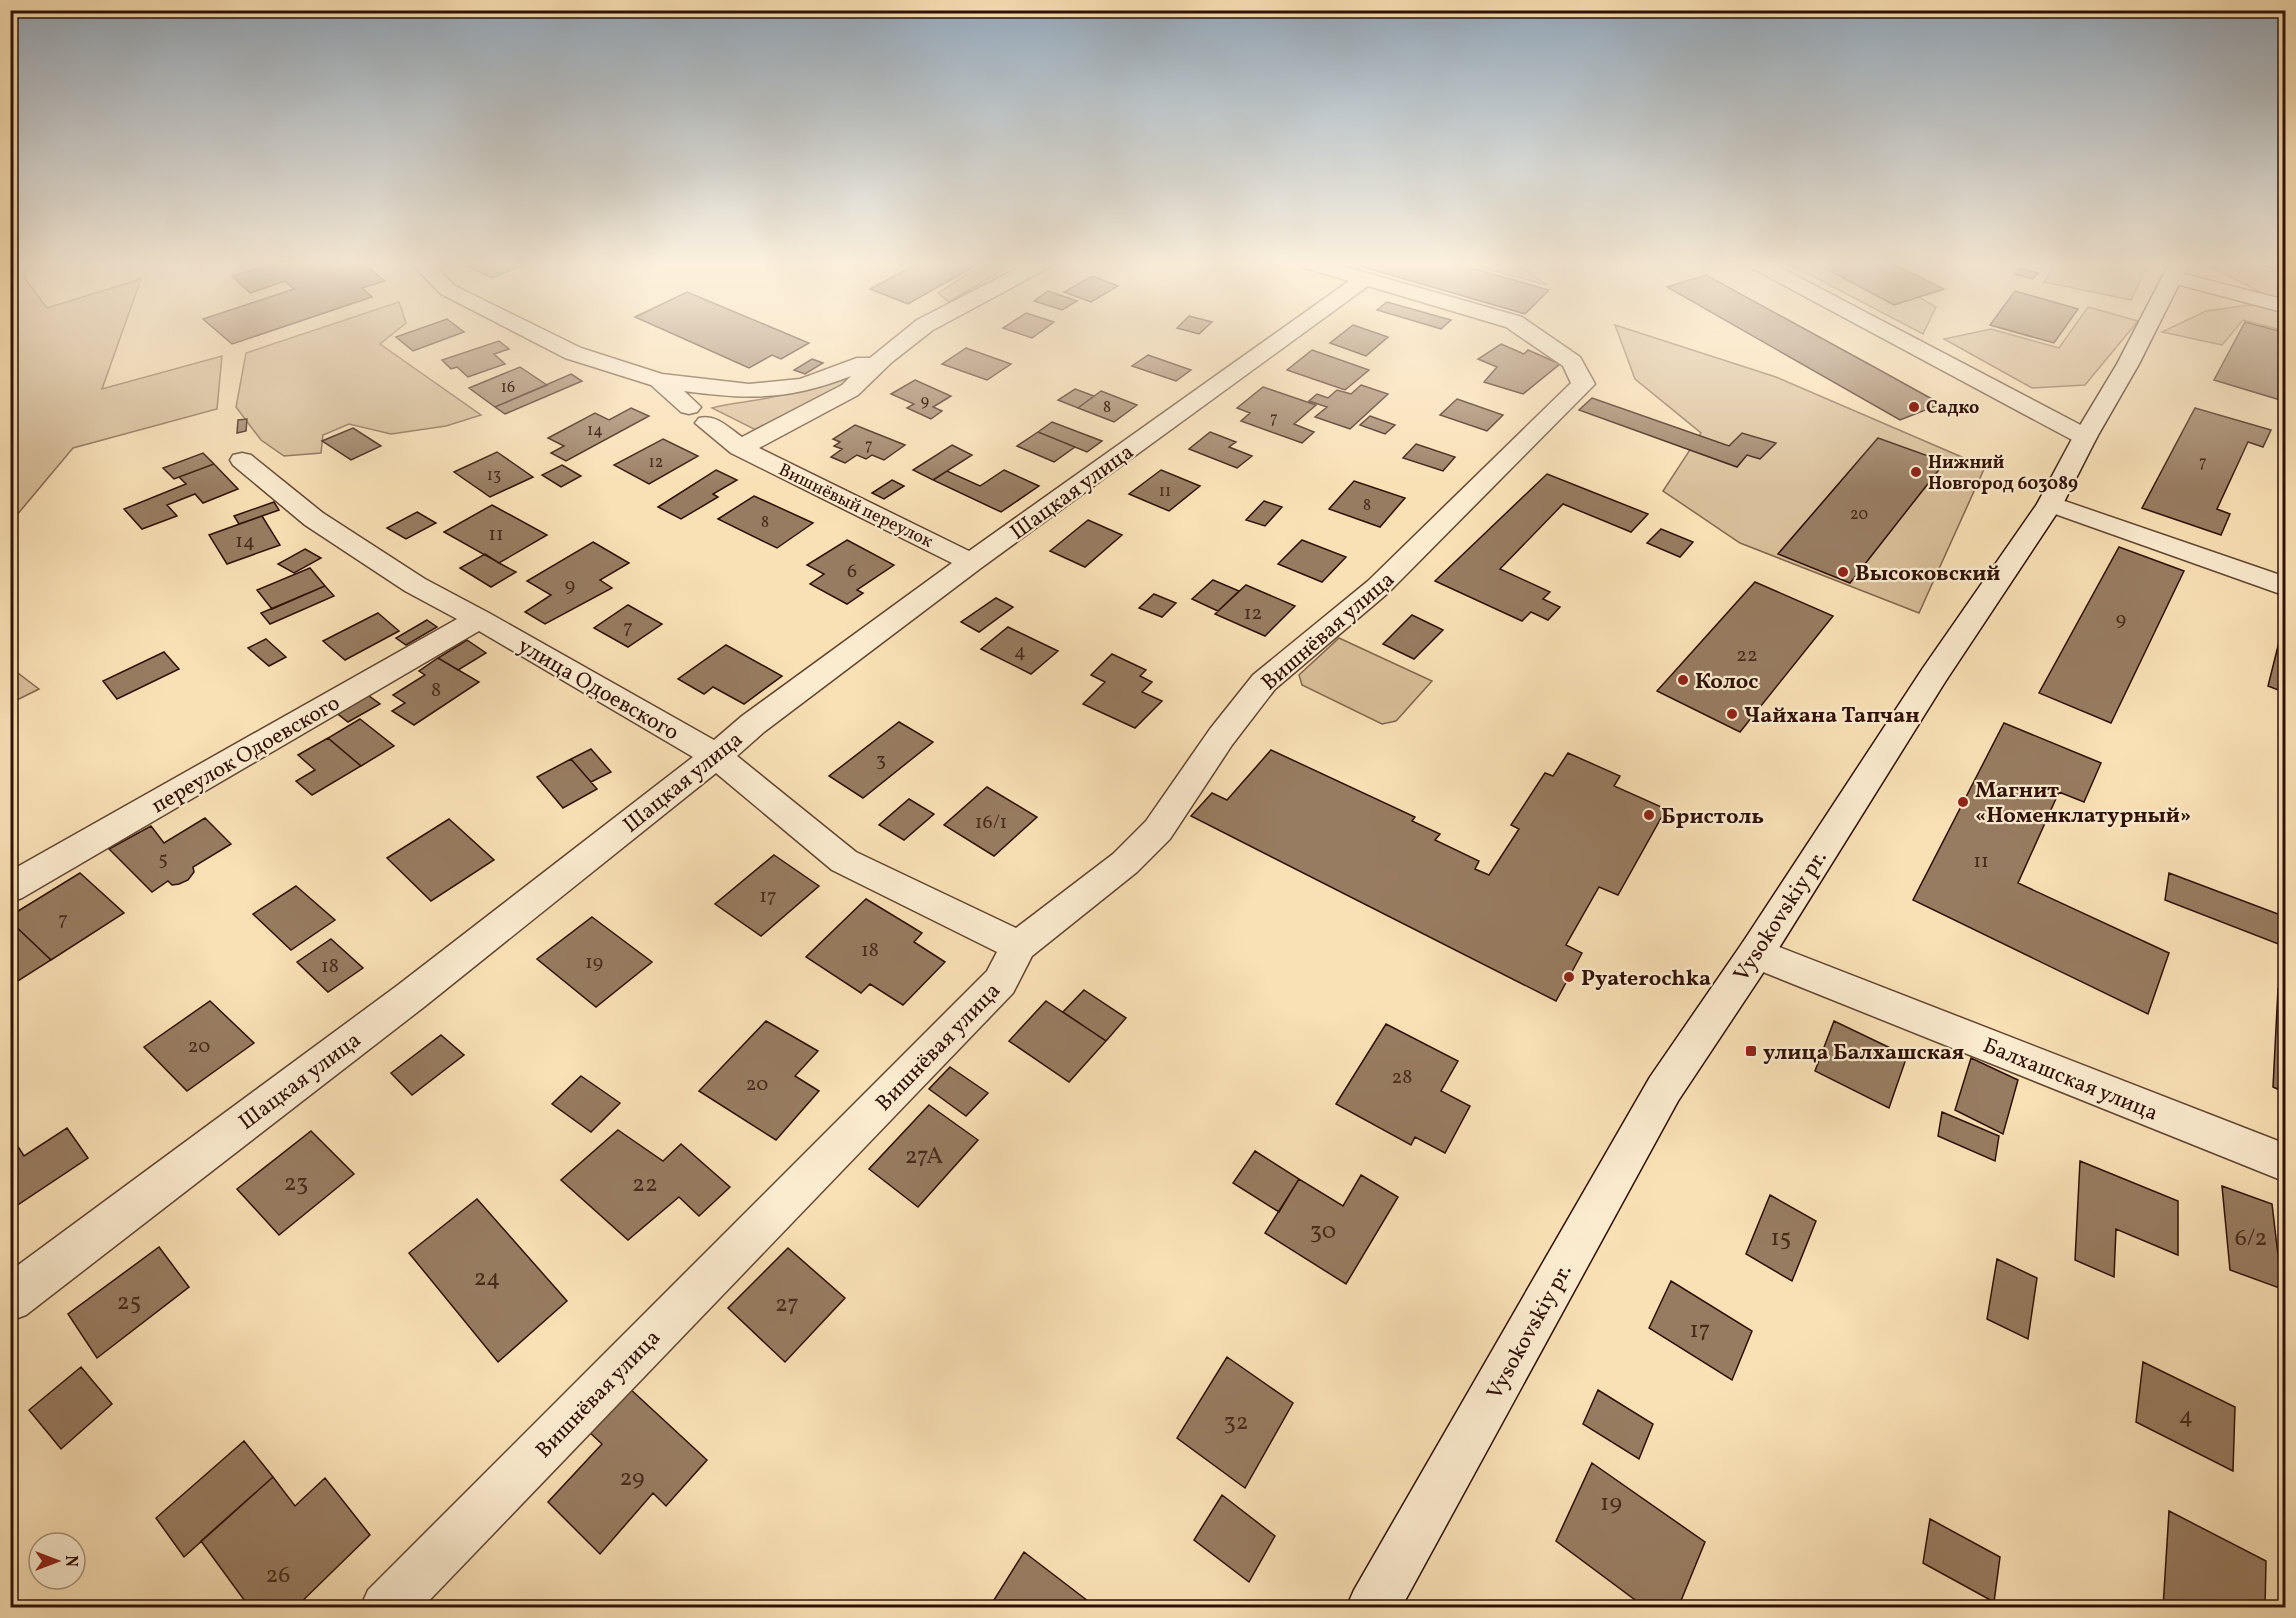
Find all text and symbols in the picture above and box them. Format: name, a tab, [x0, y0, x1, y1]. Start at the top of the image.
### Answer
house number: 16	[501, 377, 515, 399]
house number: 9	[921, 391, 929, 413]
place label: Садко	[1926, 396, 1979, 421]
house number: 8	[1103, 397, 1111, 419]
marker: Садко	[1907, 400, 1921, 414]
house number: 7	[1270, 408, 1278, 430]
house number: 14	[587, 420, 603, 442]
house number: 7	[865, 435, 873, 457]
street label: Шацкая улица	[1004, 438, 1141, 548]
place label: Нижний Новгород 603089	[1928, 451, 2078, 497]
house number: 12	[649, 452, 663, 474]
house number: 7	[2199, 452, 2207, 474]
street label: Вишнёвый переулок	[774, 458, 937, 555]
house number: 13	[487, 465, 501, 487]
marker: Нижний Новгород 603089	[1909, 465, 1923, 479]
house number: 11	[1159, 481, 1171, 503]
house number: 8	[1363, 495, 1371, 517]
house number: 20	[1850, 504, 1868, 526]
house number: 8	[761, 512, 769, 534]
house number: 11	[488, 521, 504, 549]
house number: 14	[235, 528, 255, 556]
house number: 6	[847, 558, 857, 586]
place label: Высоковский	[1855, 559, 2000, 590]
street label: Вишнёвая улица	[1255, 565, 1402, 699]
marker: Высоковский	[1836, 565, 1850, 579]
house number: 9	[565, 572, 575, 600]
house number: 12	[1244, 600, 1262, 628]
house number: 9	[2116, 606, 2126, 634]
house number: 7	[623, 614, 633, 642]
street label: улица Одоевского	[511, 631, 684, 749]
house number: 4	[1014, 638, 1026, 666]
house number: 22	[1736, 642, 1758, 670]
place label: Колос	[1695, 667, 1759, 698]
marker: Колос	[1676, 673, 1690, 687]
house number: 8	[431, 677, 441, 705]
street label: переулок Одоевского	[146, 688, 346, 822]
place label: Чайхана Тапчан	[1744, 701, 1920, 732]
marker: Чайхана Тапчан	[1725, 707, 1739, 721]
street label: Шацкая улица	[617, 725, 750, 841]
house number: 3	[876, 747, 886, 775]
place label: Магнит «Номенклатурный»	[1975, 776, 2191, 832]
marker: Магнит «Номенклатурный»	[1956, 795, 1970, 809]
place label: Бристоль	[1661, 802, 1764, 833]
marker: Бристоль	[1642, 808, 1656, 822]
house number: 16/1	[975, 809, 1007, 837]
street label: Vysokovskiy pr.	[1727, 845, 1835, 988]
house number: 5	[158, 846, 168, 874]
house number: 11	[1973, 848, 1989, 876]
house number: 17	[759, 883, 777, 911]
house number: 7	[58, 906, 68, 934]
house number: 18	[861, 937, 879, 965]
house number: 19	[585, 949, 603, 977]
house number: 18	[321, 953, 339, 981]
place label: Pyaterochka	[1581, 964, 1711, 995]
marker: Pyaterochka	[1562, 970, 1576, 984]
street label: Вишнёвая улица	[869, 977, 1008, 1119]
street label: Шацкая улица	[233, 1026, 368, 1138]
street label: Балхашская улица	[1978, 1031, 2162, 1130]
house number: 20	[188, 1033, 210, 1061]
place label: улица Балхашская	[1763, 1038, 1964, 1069]
marker: улица Балхашская	[1744, 1044, 1758, 1058]
house number: 28	[1392, 1064, 1412, 1092]
house number: 20	[746, 1071, 768, 1099]
house number: 27А	[905, 1140, 943, 1174]
house number: 23	[284, 1167, 308, 1201]
house number: 22	[632, 1168, 658, 1202]
house number: 30	[1310, 1215, 1336, 1249]
house number: 15	[1771, 1222, 1791, 1256]
house number: 6/2	[2235, 1222, 2267, 1256]
street label: Vysokovskiy pr.	[1480, 1259, 1580, 1406]
house number: 24	[474, 1262, 500, 1296]
house number: 25	[117, 1286, 141, 1320]
house number: 27	[775, 1288, 799, 1322]
house number: 17	[1690, 1314, 1710, 1348]
street label: Вишнёвая улица	[529, 1324, 668, 1466]
house number: 4	[2179, 1400, 2193, 1434]
house number: 32	[1223, 1406, 1249, 1440]
house number: 29	[619, 1462, 645, 1496]
house number: 19	[1600, 1487, 1622, 1521]
north arrow	[27, 1531, 87, 1591]
text: N	[59, 1555, 81, 1567]
house number: 26	[265, 1559, 291, 1593]

